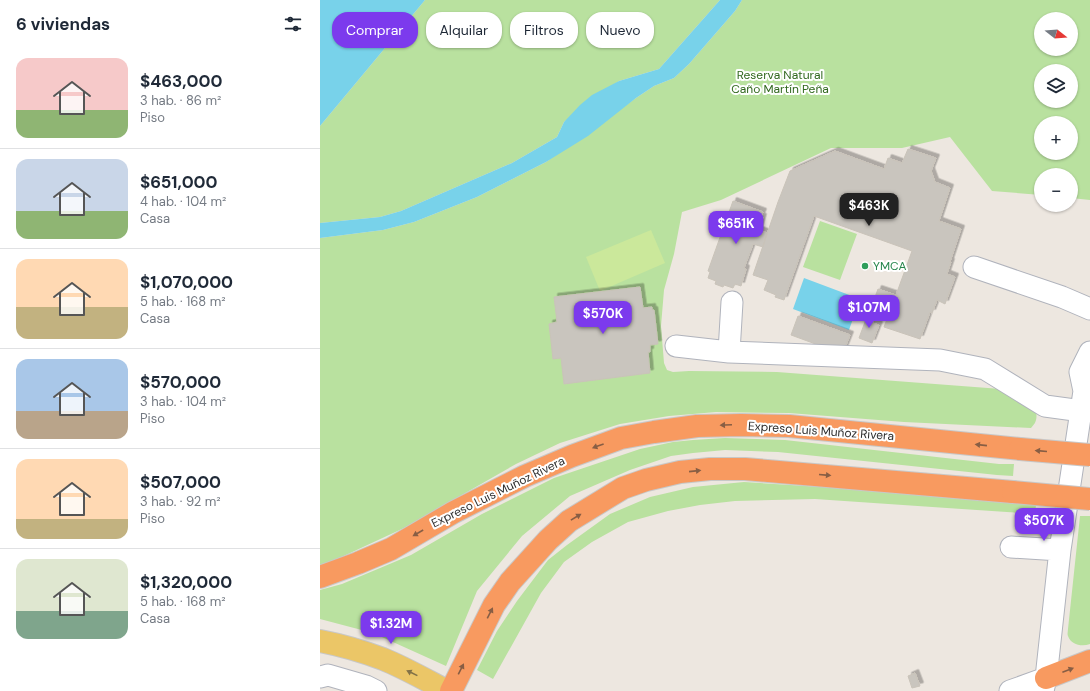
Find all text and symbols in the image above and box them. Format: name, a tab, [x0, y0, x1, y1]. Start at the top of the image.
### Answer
chip: Comprar	[332, 12, 418, 48]
chip: Alquilar	[426, 12, 502, 48]
chip: Filtros	[510, 12, 578, 48]
chip: Nuevo	[586, 12, 654, 48]
north arrow	[1034, 12, 1078, 56]
map controls	[1034, 12, 1078, 212]
text: 6 viviendas	[16, 13, 110, 35]
icon: filters	[282, 13, 304, 35]
button: layers	[1034, 64, 1078, 108]
park label: Reserva Natural Caño Martín Peña	[731, 67, 829, 97]
text: $463,000	[140, 70, 222, 92]
icon: home	[48, 74, 96, 122]
text: 3 hab. · 86 m²	[140, 92, 221, 109]
text: Piso	[140, 109, 165, 126]
button: +	[1034, 116, 1078, 160]
button: −	[1034, 168, 1078, 212]
text: $651,000	[140, 171, 218, 193]
icon: home	[48, 175, 96, 223]
text: 4 hab. · 104 m²	[140, 193, 226, 210]
pin: $463K	[841, 193, 897, 227]
text: $463K	[849, 197, 889, 214]
text: Casa	[140, 210, 170, 227]
pin: $651K	[708, 211, 764, 245]
text: $651K	[717, 215, 755, 232]
place label: YMCA	[873, 258, 906, 274]
marker: YMCA	[860, 261, 870, 271]
text: $1,070,000	[140, 271, 233, 293]
icon: home	[48, 275, 96, 323]
text: 5 hab. · 168 m²	[140, 293, 226, 310]
pin: $1.07M	[836, 295, 902, 329]
text: $1.07M	[848, 299, 890, 316]
pin: $570K	[575, 301, 631, 335]
text: $570K	[583, 305, 623, 322]
text: Casa	[140, 310, 170, 327]
text: $570,000	[140, 371, 221, 393]
icon: home	[48, 375, 96, 423]
text: 3 hab. · 104 m²	[140, 393, 226, 410]
text: Piso	[140, 410, 165, 427]
street label: Expreso Luis Muñoz Rivera	[747, 418, 895, 444]
one-way arrow	[720, 422, 732, 429]
one-way arrow	[975, 442, 987, 448]
one-way arrow	[592, 444, 604, 450]
one-way arrow	[1035, 447, 1047, 454]
street label: Expreso Luis Muñoz Rivera	[429, 453, 567, 531]
one-way arrow	[689, 467, 701, 474]
text: $507,000	[140, 471, 221, 493]
one-way arrow	[819, 472, 831, 479]
icon: home	[48, 475, 96, 523]
text: 3 hab. · 92 m²	[140, 493, 221, 510]
pin: $507K	[1016, 508, 1072, 542]
text: Piso	[140, 510, 165, 527]
text: $507K	[1024, 512, 1064, 529]
one-way arrow	[571, 513, 581, 521]
one-way arrow	[412, 529, 424, 536]
text: $1,320,000	[140, 571, 232, 593]
icon: home	[48, 575, 96, 623]
text: 5 hab. · 168 m²	[140, 593, 226, 610]
one-way arrow	[487, 607, 493, 619]
text: Casa	[140, 610, 170, 627]
pin: $1.32M	[358, 611, 424, 645]
text: $1.32M	[370, 615, 412, 632]
one-way arrow	[458, 664, 464, 675]
one-way arrow	[1062, 666, 1074, 672]
one-way arrow	[406, 670, 418, 676]

